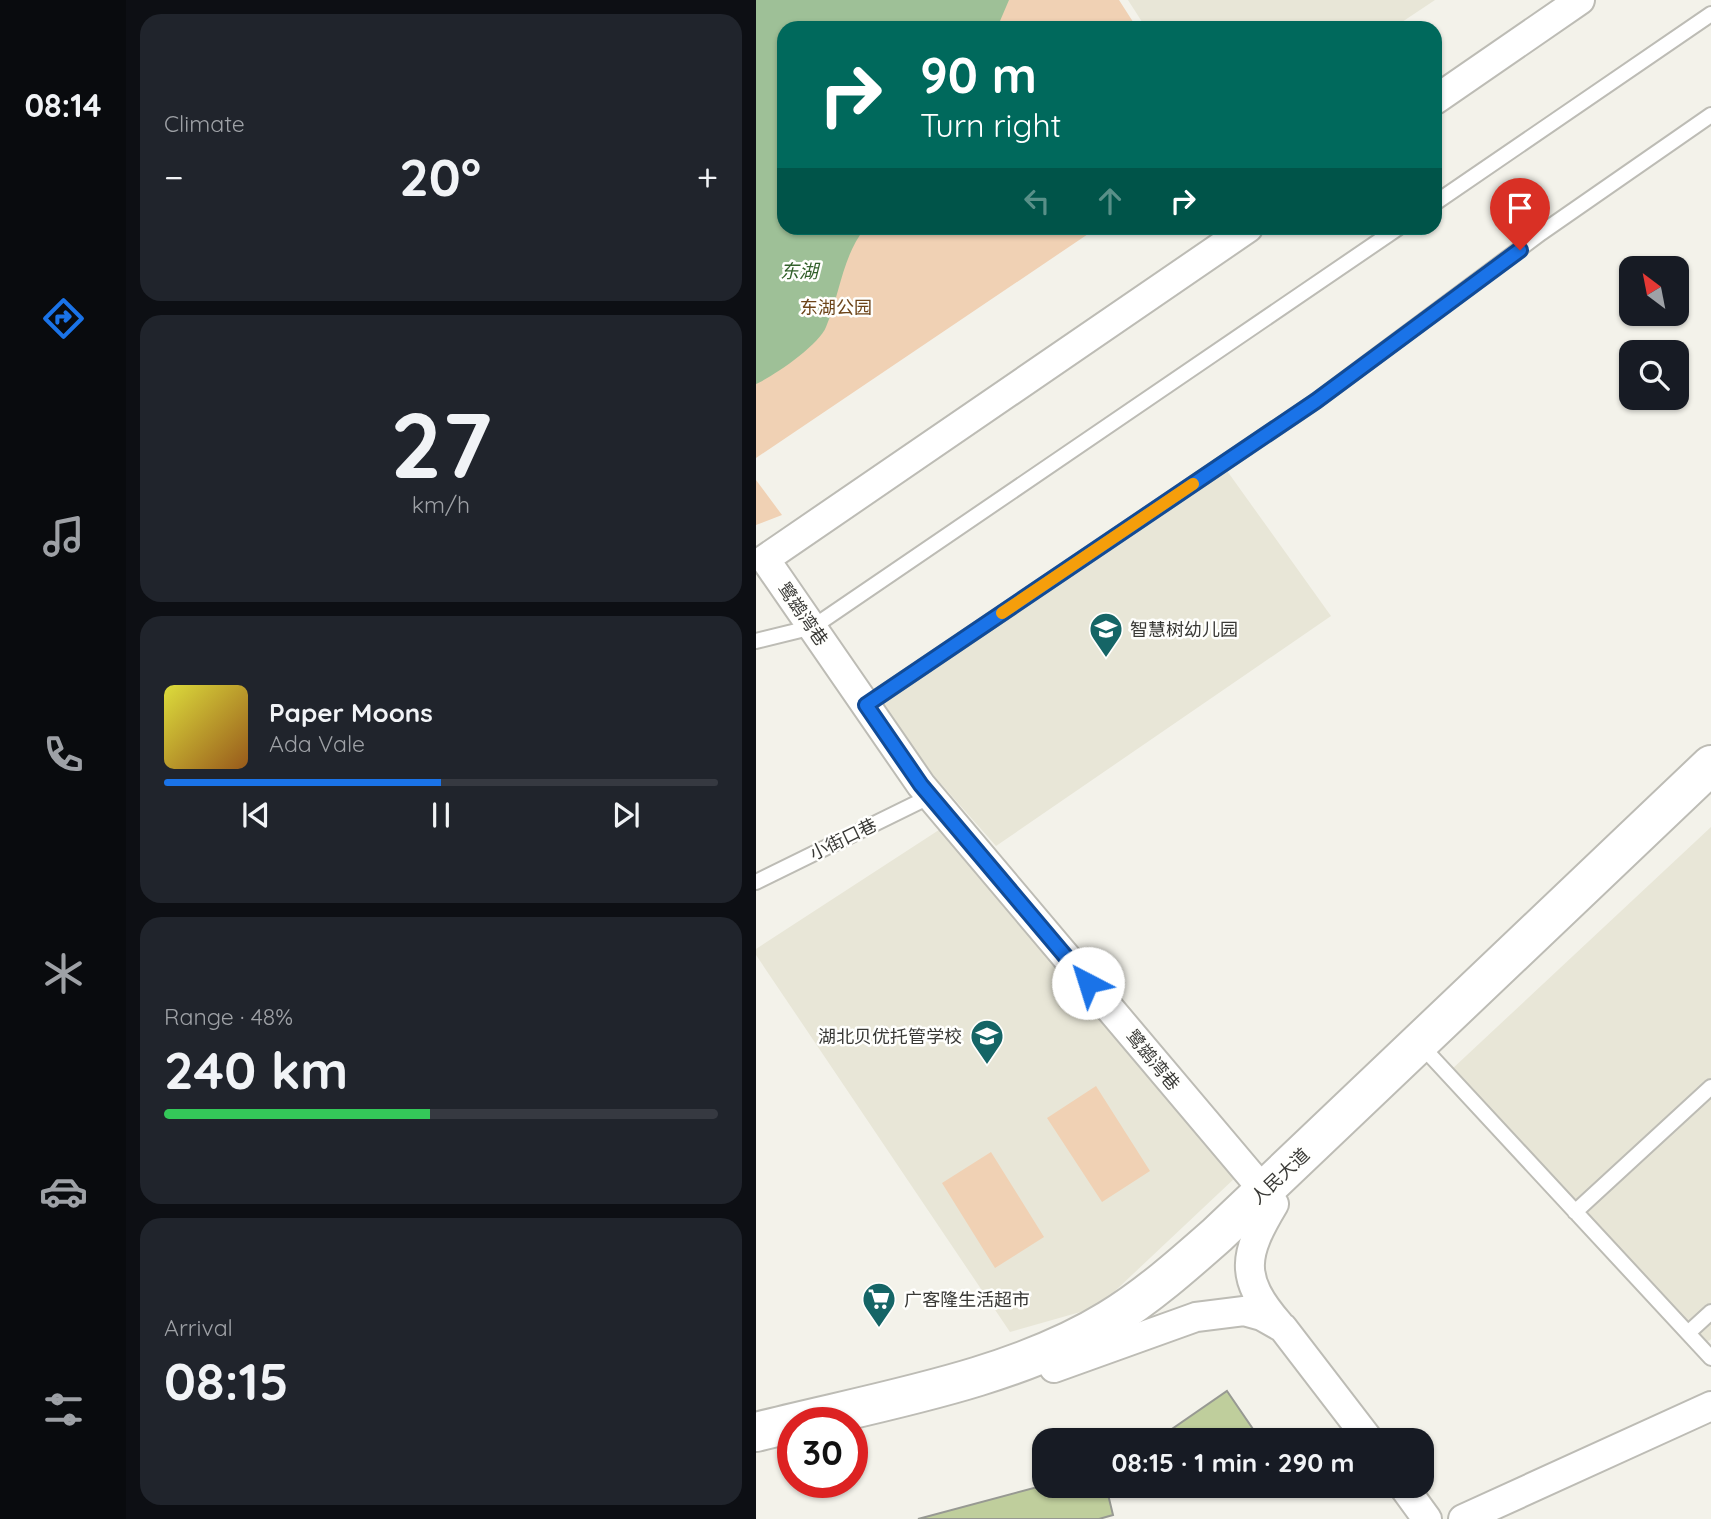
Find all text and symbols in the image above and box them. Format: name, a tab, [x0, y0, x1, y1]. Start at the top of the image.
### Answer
text: 90 m	[920, 44, 1037, 105]
icon: right	[805, 49, 896, 140]
text: 08:14	[24, 85, 102, 125]
text: Turn right	[920, 105, 1061, 145]
text: Climate	[164, 109, 245, 138]
text: 20°	[399, 144, 481, 209]
text: −	[164, 153, 184, 201]
text: +	[697, 153, 718, 201]
pin	[1490, 178, 1550, 250]
icon: left	[1018, 182, 1056, 220]
icon: ahead	[1091, 182, 1129, 220]
icon: right	[1164, 182, 1202, 220]
icon: arrive	[1501, 189, 1539, 227]
north arrow	[1619, 256, 1689, 326]
map controls	[1619, 256, 1689, 410]
water label: 东湖	[780, 259, 821, 283]
icon: directions	[39, 294, 88, 343]
park label: 东湖公园	[800, 296, 872, 319]
button: search	[1619, 340, 1689, 410]
text: 27	[390, 387, 492, 501]
text: km/h	[412, 490, 470, 519]
icon: music	[39, 512, 88, 561]
street label: 鹭鹚湾巷	[773, 578, 833, 650]
school or university icon: 智慧树幼儿园	[1087, 610, 1125, 659]
place label: 智慧树幼儿园	[1130, 618, 1238, 641]
text: Paper Moons	[269, 696, 433, 729]
text: Ada Vale	[269, 729, 365, 758]
icon: phone	[39, 730, 88, 779]
icon: previous	[237, 796, 275, 834]
icon: pause	[422, 796, 460, 834]
icon: next	[607, 796, 645, 834]
street label: 小街口巷	[806, 813, 880, 865]
position arrow	[1051, 946, 1125, 1020]
icon: climate	[39, 949, 88, 998]
text: Range · 48%	[164, 1002, 293, 1031]
school or university icon: 湖北贝优托管学校	[968, 1017, 1006, 1066]
place label: 湖北贝优托管学校	[818, 1025, 962, 1048]
street label: 鹭鹚湾巷	[1121, 1025, 1185, 1095]
text: 240 km	[164, 1037, 348, 1102]
street label: 人民大道	[1246, 1143, 1314, 1209]
icon: car	[39, 1167, 88, 1216]
supermarket icon: 广客隆生活超市	[860, 1280, 898, 1329]
place label: 广客隆生活超市	[904, 1288, 1030, 1311]
text: Arrival	[164, 1313, 233, 1342]
text: 08:15	[164, 1348, 289, 1413]
icon: filters	[39, 1385, 88, 1434]
speed limit sign: 30	[777, 1407, 868, 1498]
text: 08:15 · 1 min · 290 m	[1112, 1446, 1354, 1479]

